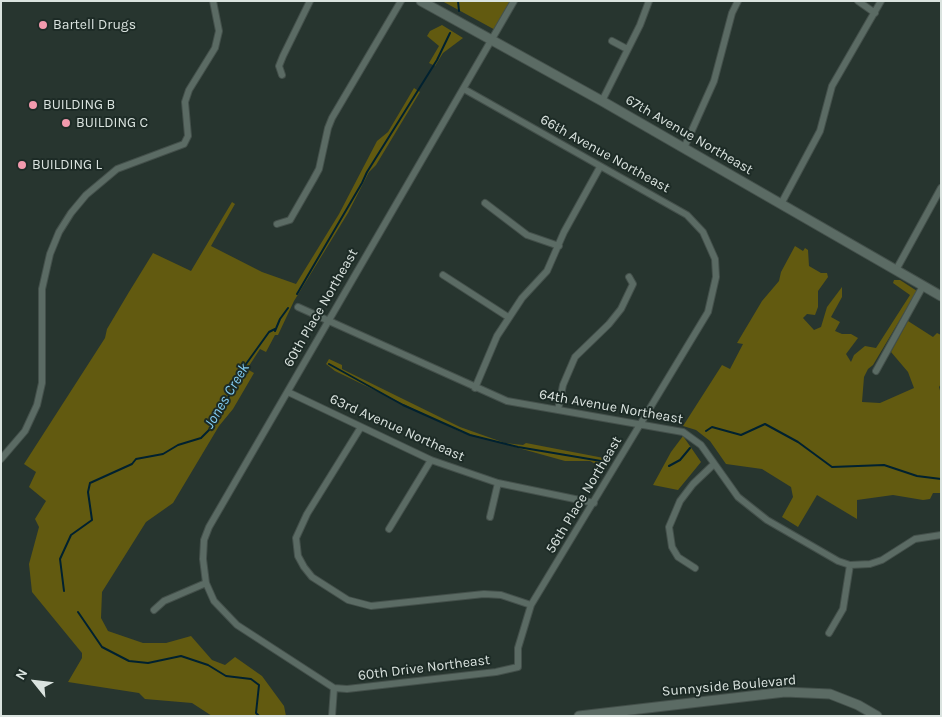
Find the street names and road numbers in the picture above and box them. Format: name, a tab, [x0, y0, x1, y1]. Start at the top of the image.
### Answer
street label: 67th Avenue Northeast	[622, 92, 756, 178]
street label: 66th Avenue Northeast	[537, 111, 673, 197]
street label: 60th Place Northeast	[280, 246, 362, 370]
street label: 64th Avenue Northeast	[538, 386, 684, 428]
street label: 63rd Avenue Northeast	[327, 391, 467, 465]
street label: 56th Place Northeast	[542, 433, 626, 557]
street label: 60th Drive Northeast	[357, 652, 491, 684]
street label: Sunnyside Boulevard	[661, 672, 797, 700]

